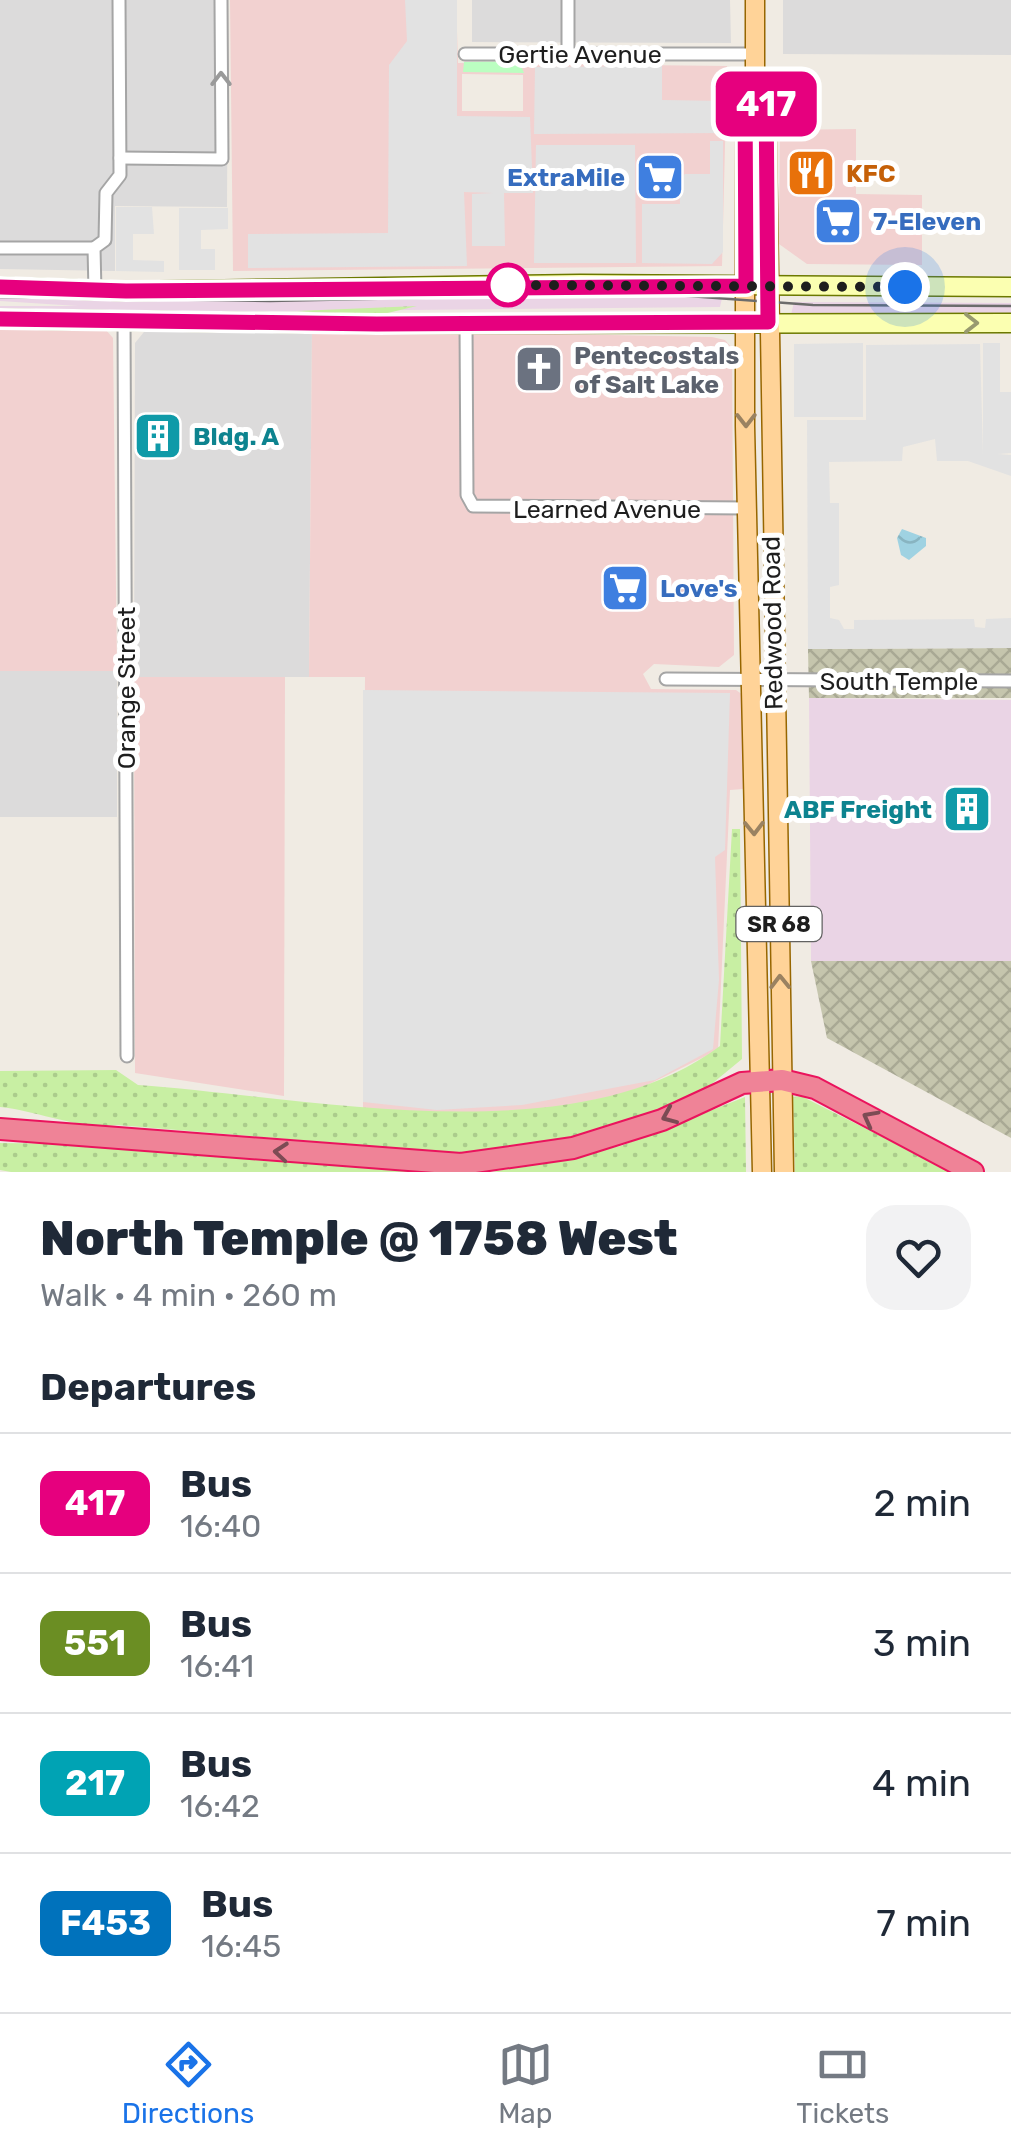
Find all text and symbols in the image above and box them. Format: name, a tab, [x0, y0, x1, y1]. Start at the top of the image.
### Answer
street label: Gertie Avenue	[498, 40, 662, 69]
one-way arrow	[210, 71, 232, 86]
line badge: 417	[708, 72, 824, 136]
text: 417	[736, 83, 796, 125]
restaurant icon: KFC	[785, 147, 837, 199]
supermarket icon: ExtraMile	[634, 151, 686, 203]
place label: KFC	[846, 159, 895, 188]
place label: ExtraMile	[507, 163, 625, 192]
supermarket icon: 7-Eleven	[812, 195, 864, 247]
place label: 7-Eleven	[873, 207, 981, 236]
your location	[880, 262, 930, 312]
unlabelled marker	[487, 264, 529, 306]
one-way arrow	[964, 312, 979, 334]
place label: Pentecostals of Salt Lake	[574, 341, 739, 399]
church icon: Pentecostals of Salt Lake	[513, 343, 565, 395]
building icon: Bldg. A	[132, 410, 184, 462]
one-way arrow	[735, 413, 756, 429]
place label: Bldg. A	[193, 422, 279, 451]
street label: Learned Avenue	[513, 495, 701, 524]
street label: Redwood Road	[756, 536, 789, 710]
supermarket icon: Love's	[599, 562, 651, 614]
place label: Love's	[660, 574, 738, 603]
street label: Orange Street	[112, 607, 141, 769]
street label: South Temple	[820, 667, 978, 696]
building icon: ABF Freight	[941, 783, 993, 835]
place label: ABF Freight	[784, 795, 932, 824]
one-way arrow	[743, 822, 765, 837]
road number: SR 68	[736, 907, 822, 941]
one-way arrow	[769, 974, 790, 990]
one-way arrow	[662, 1104, 680, 1124]
one-way arrow	[862, 1110, 880, 1130]
one-way arrow	[273, 1142, 289, 1164]
button: heart	[866, 1205, 971, 1310]
text: North Temple @ 1758 West	[40, 1210, 678, 1267]
text: Walk · 4 min · 260 m	[40, 1276, 337, 1314]
text: Departures	[40, 1364, 256, 1410]
text: Bus	[180, 1461, 252, 1507]
text: 2 min	[873, 1480, 971, 1526]
text: 417	[65, 1482, 125, 1524]
text: 16:40	[180, 1507, 261, 1545]
text: Bus	[180, 1601, 252, 1647]
text: 3 min	[873, 1620, 971, 1666]
text: 551	[64, 1622, 126, 1664]
text: 16:41	[180, 1647, 254, 1685]
text: Bus	[180, 1741, 252, 1787]
text: 4 min	[872, 1760, 971, 1806]
text: 217	[65, 1762, 125, 1804]
text: 16:42	[180, 1787, 260, 1825]
text: Bus	[201, 1881, 273, 1927]
text: 7 min	[876, 1900, 971, 1946]
text: F453	[60, 1902, 151, 1944]
text: 16:45	[201, 1927, 281, 1965]
tab: Directions	[122, 2037, 254, 2130]
tab: Map	[498, 2037, 553, 2130]
tab: Tickets	[796, 2037, 889, 2130]

